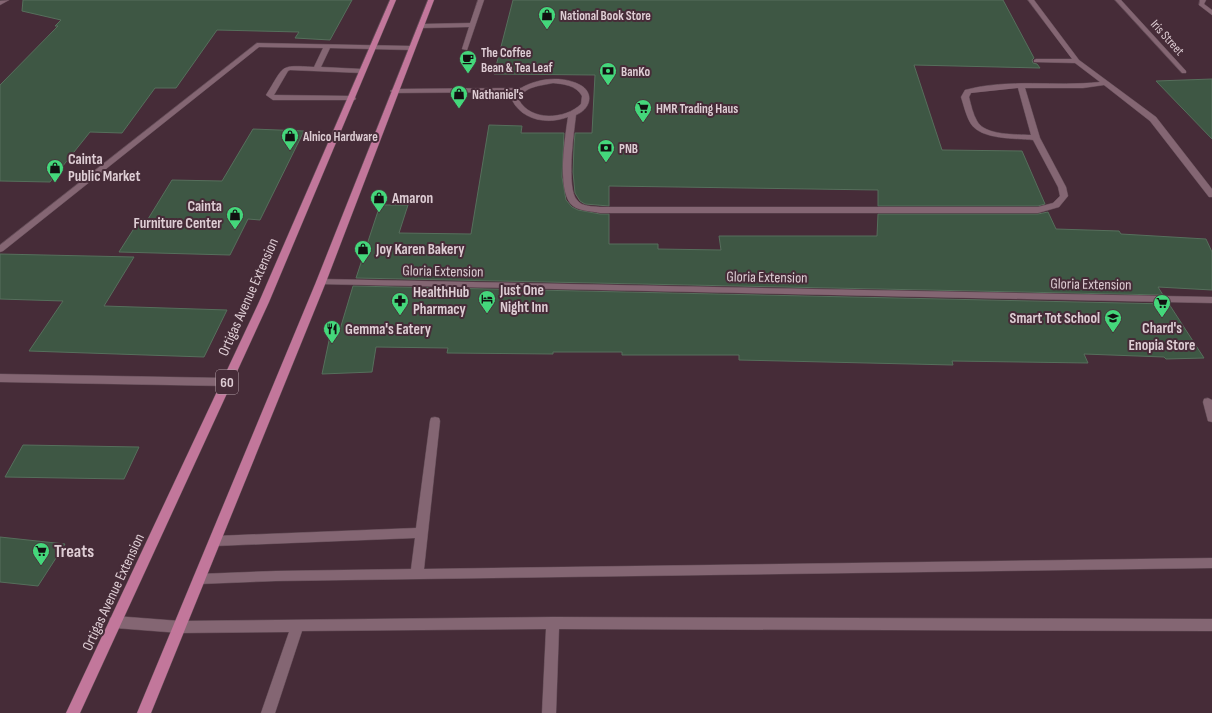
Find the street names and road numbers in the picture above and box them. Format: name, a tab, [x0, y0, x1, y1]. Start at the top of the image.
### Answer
street label: Iris Street	[1147, 16, 1188, 59]
street label: Ortigas Avenue Extension	[214, 235, 283, 359]
street label: Gloria Extension	[402, 261, 484, 282]
street label: Gloria Extension	[726, 267, 808, 288]
street label: Gloria Extension	[1050, 274, 1132, 295]
road number: 60	[216, 370, 238, 394]
street label: Ortigas Avenue Extension	[78, 531, 149, 654]

